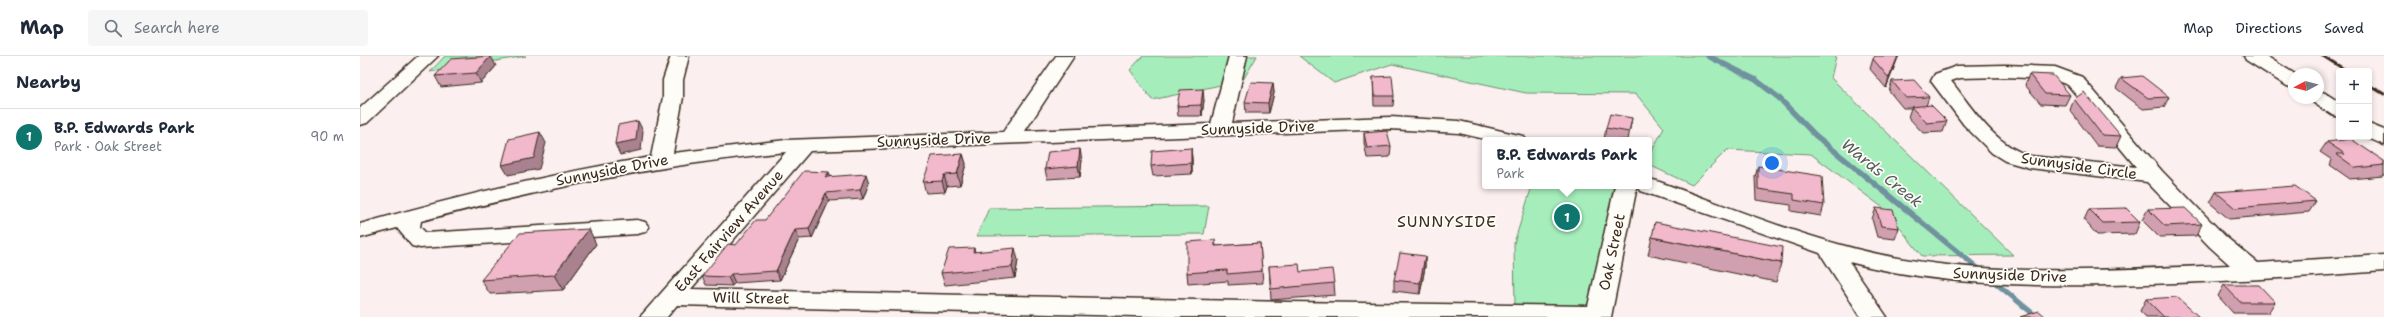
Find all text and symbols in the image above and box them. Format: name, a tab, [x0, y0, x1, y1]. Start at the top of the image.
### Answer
search box	[88, 10, 368, 46]
text: Map	[20, 15, 64, 40]
icon: search	[102, 17, 124, 39]
text: Search here	[134, 18, 220, 38]
text: Map	[2184, 19, 2214, 37]
text: Directions	[2236, 19, 2302, 37]
text: Saved	[2324, 19, 2364, 37]
north arrow	[2288, 68, 2324, 104]
map controls	[2336, 68, 2372, 140]
button: +	[2336, 68, 2372, 104]
text: Nearby	[16, 71, 81, 93]
button: −	[2336, 104, 2372, 140]
street label: Sunnyside Drive	[1201, 116, 1315, 140]
text: B.P. Edwards Park	[54, 118, 195, 138]
text: 1	[26, 128, 32, 145]
text: 90 m	[310, 128, 344, 145]
street label: Sunnyside Drive	[877, 128, 991, 152]
water label: Wards Creek	[1837, 134, 1927, 212]
popup	[1482, 137, 1652, 189]
text: Park · Oak Street	[54, 138, 162, 155]
text: B.P. Edwards Park	[1497, 145, 1637, 165]
street label: Sunnyside Circle	[2020, 148, 2138, 184]
street label: Sunnyside Drive	[554, 149, 670, 191]
your location	[1762, 153, 1782, 173]
street label: East Fairview Avenue	[670, 165, 788, 297]
text: Park	[1497, 165, 1524, 182]
pin: 1	[1554, 202, 1580, 232]
district label: SUNNYSIDE	[1397, 211, 1497, 232]
street label: Oak Street	[1594, 212, 1630, 292]
street label: Sunnyside Drive	[1953, 263, 2067, 287]
street label: Will Street	[712, 287, 790, 309]

